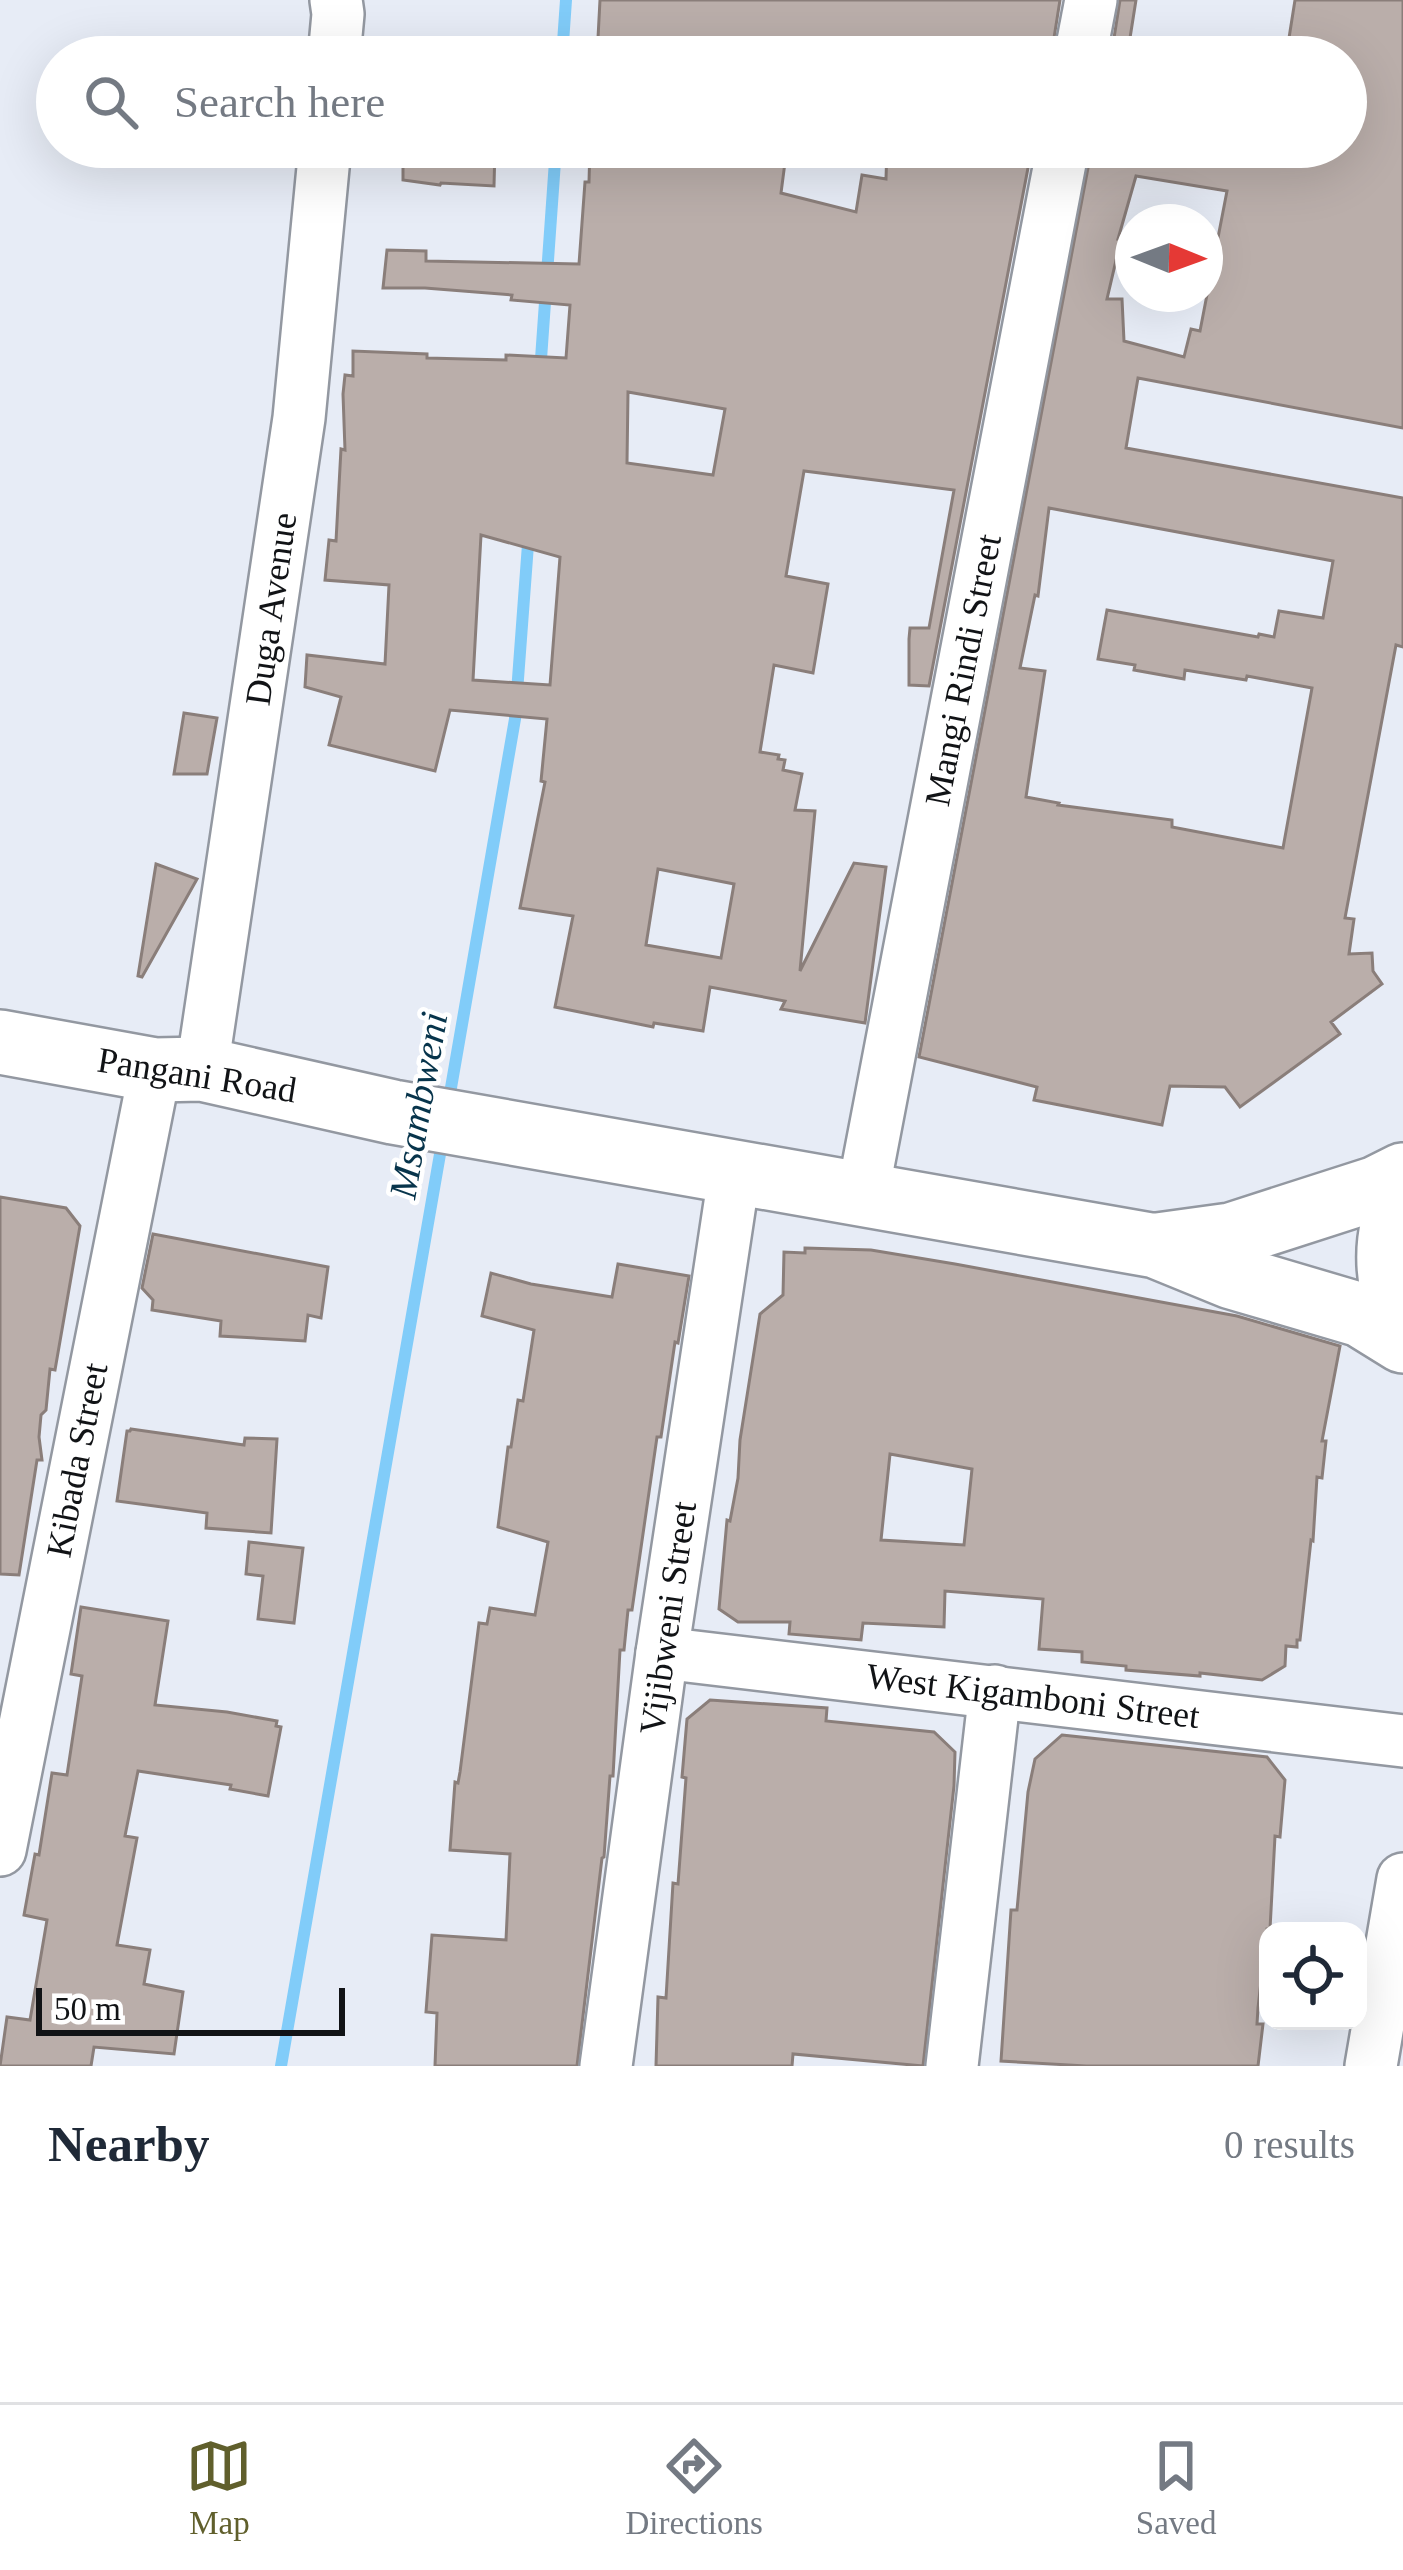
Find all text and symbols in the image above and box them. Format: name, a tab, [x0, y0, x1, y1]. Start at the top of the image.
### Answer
search box	[36, 36, 1367, 168]
icon: search	[78, 69, 144, 135]
text: Search here	[174, 77, 385, 127]
north arrow	[1115, 204, 1223, 312]
street label: Duga Avenue	[238, 510, 304, 708]
street label: Mangi Rindi Street	[917, 531, 1009, 809]
water label: Msambweni	[380, 1008, 456, 1203]
street label: Pangani Road	[95, 1040, 299, 1110]
street label: Kibada Street	[39, 1360, 115, 1560]
street label: Vijibweni Street	[632, 1499, 704, 1737]
street label: West Kigamboni Street	[864, 1656, 1202, 1736]
map controls	[1259, 1922, 1367, 2030]
button: locate	[1259, 1922, 1367, 2030]
scale bar	[36, 1982, 345, 2035]
text: 50 m	[54, 1991, 121, 2027]
text: Nearby	[48, 2116, 209, 2172]
text: 0 results	[1224, 2123, 1355, 2166]
tab: Map	[186, 2433, 252, 2542]
tab: Directions	[625, 2433, 763, 2542]
tab: Saved	[1136, 2433, 1217, 2542]

